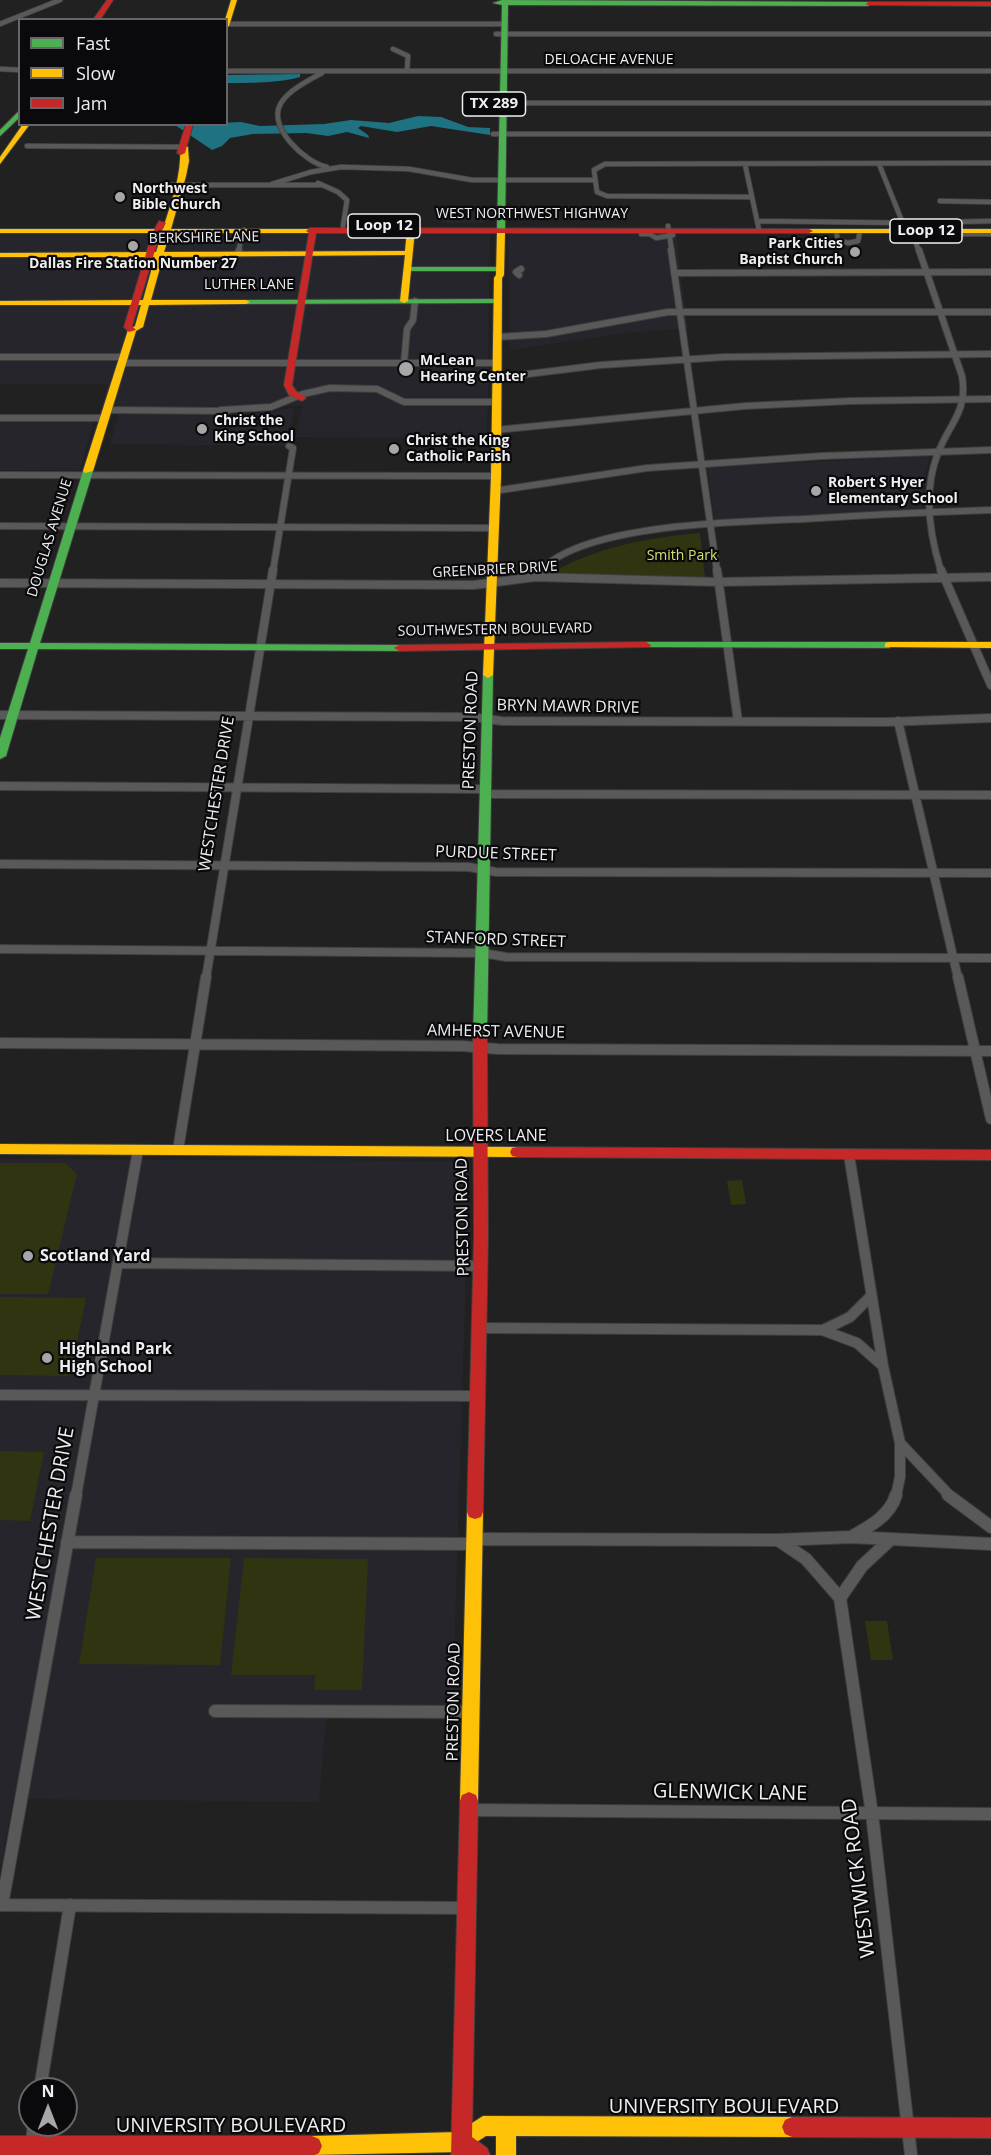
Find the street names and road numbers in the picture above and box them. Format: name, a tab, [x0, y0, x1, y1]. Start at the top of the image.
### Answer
street label: DELOACHE AVENUE	[544, 52, 674, 68]
road number: TX 289	[462, 92, 526, 116]
street label: WEST NORTHWEST HIGHWAY	[436, 206, 628, 222]
road number: Loop 12	[348, 214, 420, 238]
road number: Loop 12	[890, 219, 962, 243]
street label: BERKSHIRE LANE	[149, 229, 259, 247]
street label: LUTHER LANE	[204, 277, 294, 293]
street label: DOUGLAS AVENUE	[24, 477, 76, 599]
street label: GREENBRIER DRIVE	[432, 558, 558, 582]
street label: SOUTHWESTERN BOULEVARD	[398, 620, 592, 640]
street label: PRESTON ROAD	[459, 670, 483, 790]
street label: BRYN MAWR DRIVE	[496, 696, 640, 718]
street label: WESTCHESTER DRIVE	[195, 715, 239, 873]
street label: PURDUE STREET	[435, 842, 557, 866]
street label: STANFORD STREET	[426, 928, 566, 952]
street label: AMHERST AVENUE	[427, 1021, 565, 1043]
street label: LOVERS LANE	[445, 1126, 547, 1146]
street label: PRESTON ROAD	[452, 1158, 474, 1276]
street label: WESTCHESTER DRIVE	[22, 1425, 80, 1623]
street label: PRESTON ROAD	[443, 1643, 465, 1761]
street label: GLENWICK LANE	[653, 1780, 807, 1806]
street label: WESTWICK ROAD	[837, 1797, 881, 1959]
street label: UNIVERSITY BOULEVARD	[609, 2095, 839, 2119]
street label: UNIVERSITY BOULEVARD	[116, 2114, 346, 2138]

